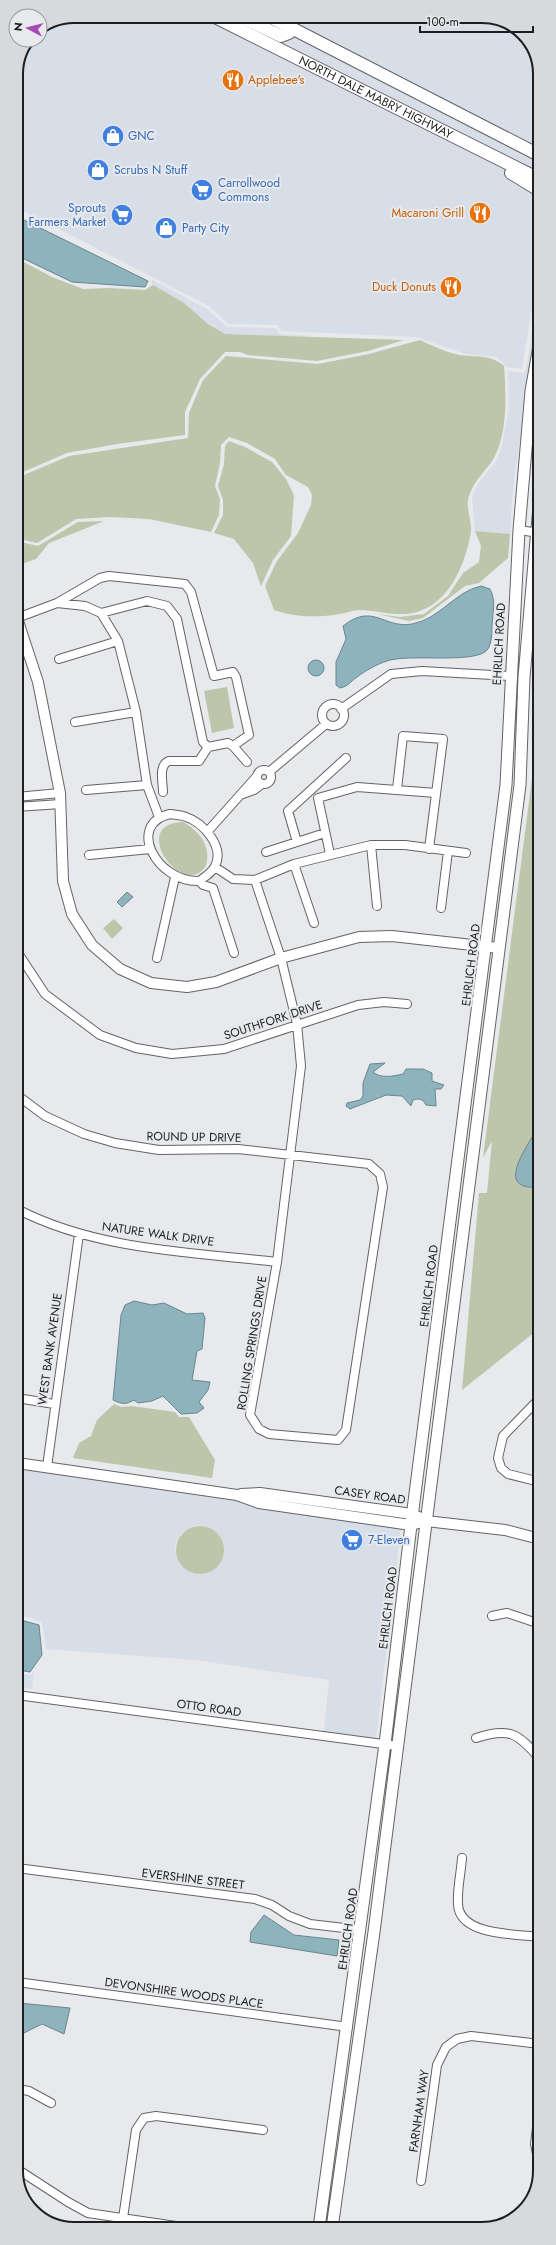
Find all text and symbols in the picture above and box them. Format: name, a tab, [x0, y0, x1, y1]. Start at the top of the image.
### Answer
north arrow	[8, 8, 48, 48]
scale bar	[420, 8, 533, 34]
text: 100 m	[426, 13, 459, 31]
text: N	[10, 21, 27, 32]
street label: NORTH DALE MABRY HIGHWAY	[296, 51, 456, 144]
restaurant icon: Applebee's	[220, 67, 246, 93]
place label: Applebee's	[248, 71, 305, 89]
shop icon: GNC	[100, 123, 126, 149]
place label: GNC	[128, 127, 155, 145]
shop icon: Scrubs N Stuff	[85, 157, 111, 183]
place label: Scrubs N Stuff	[114, 161, 188, 179]
place label: Carrollwood Commons	[218, 174, 280, 206]
supermarket icon: Carrollwood Commons	[189, 177, 215, 203]
place label: Sprouts Farmers Market	[29, 199, 106, 231]
restaurant icon: Macaroni Grill	[467, 200, 493, 226]
supermarket icon: Sprouts Farmers Market	[109, 202, 135, 228]
place label: Macaroni Grill	[391, 204, 464, 222]
shop icon: Party City	[153, 215, 179, 241]
place label: Party City	[182, 219, 230, 237]
restaurant icon: Duck Donuts	[438, 274, 464, 300]
place label: Duck Donuts	[372, 278, 436, 296]
street label: EHRLICH ROAD	[488, 602, 510, 686]
street label: EHRLICH ROAD	[457, 923, 485, 1007]
street label: SOUTHFORK DRIVE	[221, 996, 325, 1044]
street label: ROUND UP DRIVE	[146, 1127, 242, 1147]
street label: NATURE WALK DRIVE	[101, 1217, 215, 1251]
street label: EHRLICH ROAD	[415, 1244, 443, 1328]
street label: ROLLING SPRINGS DRIVE	[232, 1274, 272, 1412]
street label: WEST BANK AVENUE	[33, 1292, 67, 1406]
street label: CASEY ROAD	[333, 1481, 407, 1509]
supermarket icon: 7-Eleven	[339, 1527, 365, 1553]
place label: 7-Eleven	[368, 1531, 410, 1549]
street label: EHRLICH ROAD	[374, 1566, 402, 1650]
street label: OTTO ROAD	[176, 1695, 242, 1721]
street label: EVERSHINE STREET	[141, 1864, 246, 1894]
street label: EHRLICH ROAD	[333, 1887, 363, 1971]
street label: DEVONSHIRE WOODS PLACE	[104, 1973, 264, 2013]
street label: FARNHAM WAY	[404, 2068, 434, 2154]

